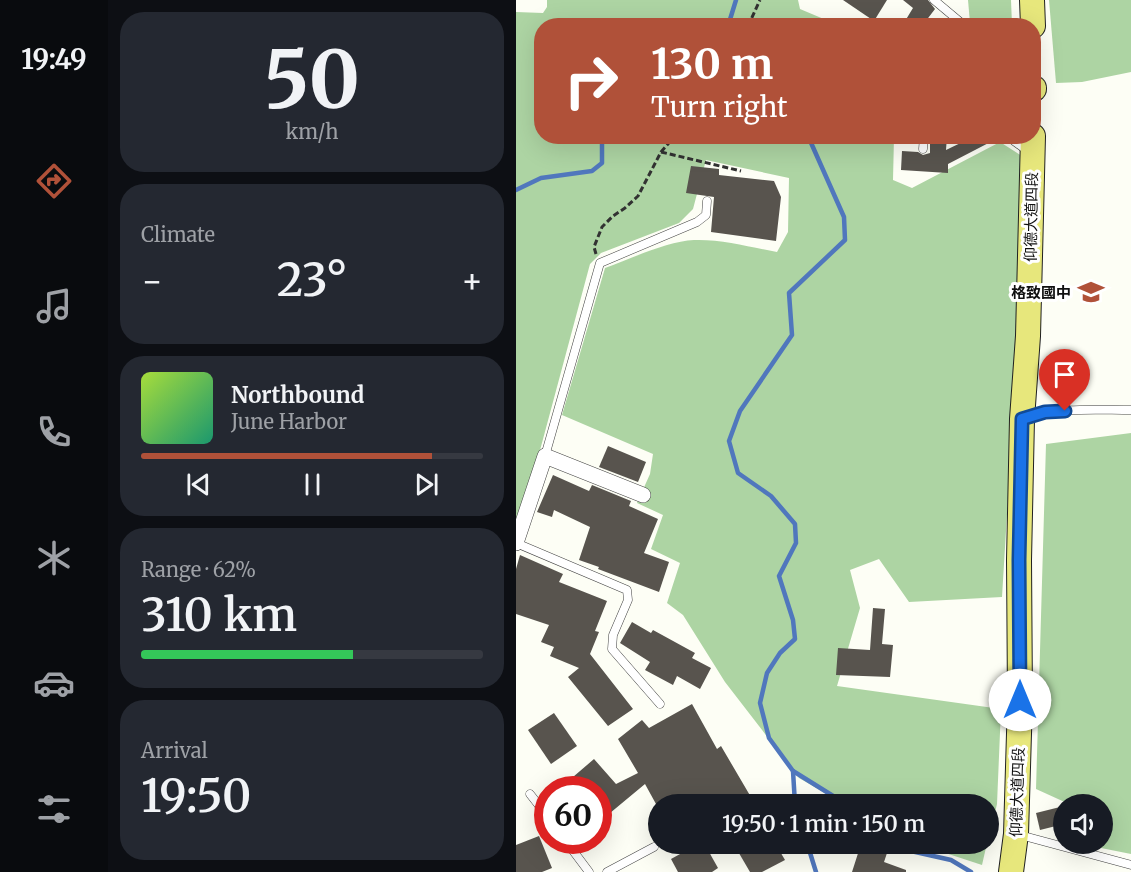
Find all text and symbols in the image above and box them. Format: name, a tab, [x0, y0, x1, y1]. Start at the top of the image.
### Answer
text: 50	[264, 31, 360, 129]
text: 130 m	[651, 38, 773, 90]
text: 19:49	[21, 42, 87, 76]
icon: right	[552, 42, 630, 120]
text: Turn right	[651, 90, 788, 124]
text: km/h	[286, 119, 338, 144]
icon: directions	[33, 160, 75, 202]
street label: 仰德大道四段	[1021, 172, 1041, 262]
text: Climate	[141, 222, 215, 247]
text: 23°	[277, 252, 347, 308]
text: −	[141, 261, 163, 302]
text: +	[461, 261, 483, 302]
school or university icon: 格致國中	[1076, 277, 1106, 307]
place label: 格致國中	[1011, 283, 1071, 302]
icon: music	[33, 285, 75, 327]
pin	[1039, 349, 1090, 411]
icon: arrive	[1048, 358, 1081, 391]
text: Northbound	[231, 381, 364, 409]
text: June Harbor	[231, 409, 347, 434]
icon: phone	[33, 411, 75, 453]
icon: previous	[182, 468, 215, 501]
icon: pause	[296, 468, 329, 501]
icon: next	[410, 468, 443, 501]
icon: climate	[33, 537, 75, 579]
text: Range · 62%	[141, 557, 256, 582]
text: 310 km	[141, 587, 297, 643]
icon: car	[33, 662, 75, 704]
position arrow	[988, 668, 1052, 732]
text: Arrival	[141, 738, 208, 763]
street label: 仰德大道四段	[1006, 747, 1028, 837]
text: 19:50	[141, 768, 251, 824]
speed limit sign: 60	[534, 776, 612, 854]
icon: filters	[33, 788, 75, 830]
map controls	[1053, 794, 1113, 854]
button: sound	[1053, 794, 1113, 854]
text: 19:50 · 1 min · 150 m	[722, 810, 925, 838]

